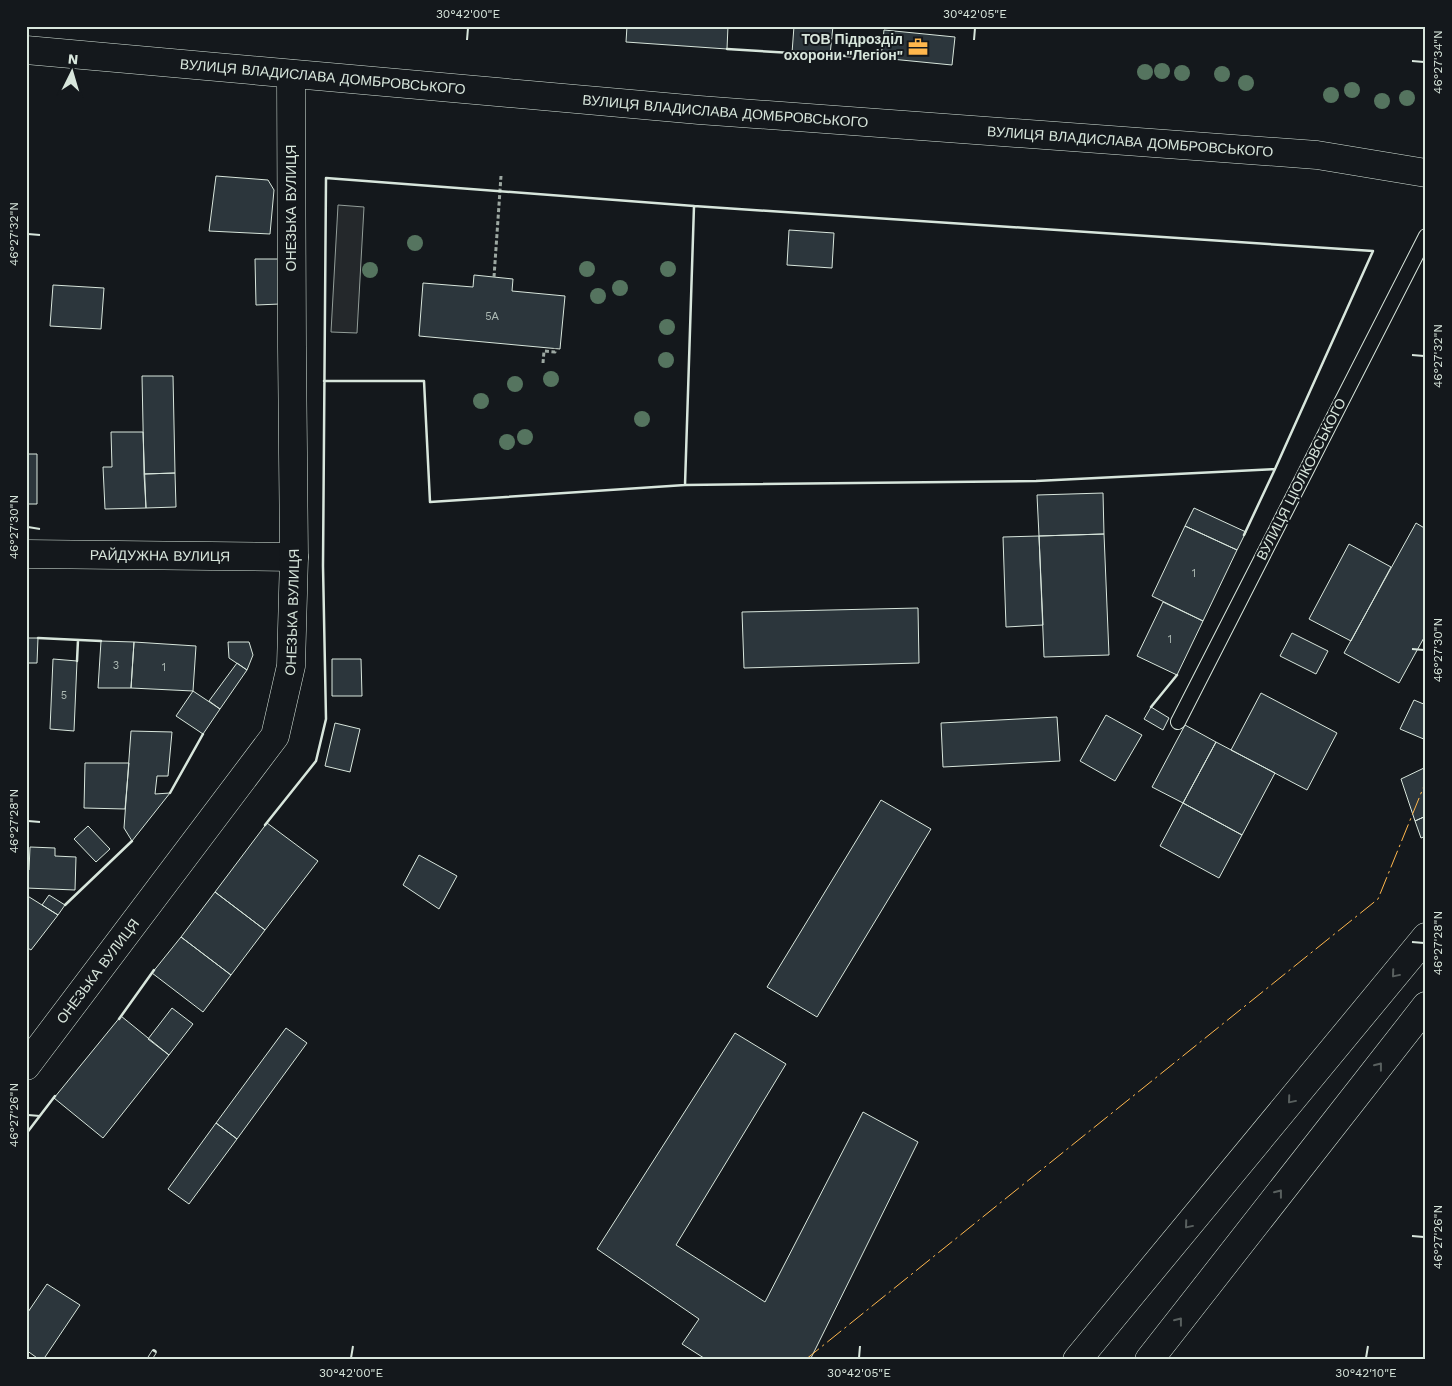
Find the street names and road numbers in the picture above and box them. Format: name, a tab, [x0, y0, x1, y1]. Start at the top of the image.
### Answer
street label: ВУЛИЦЯ ВЛАДИСЛАВА ДОМБРОВСЬКОГО	[179, 56, 466, 97]
street label: ВУЛИЦЯ ВЛАДИСЛАВА ДОМБРОВСЬКОГО	[582, 92, 869, 130]
street label: ВУЛИЦЯ ВЛАДИСЛАВА ДОМБРОВСЬКОГО	[987, 123, 1274, 160]
street label: ОНЕЗЬКА ВУЛИЦЯ	[283, 145, 299, 271]
street label: ВУЛИЦЯ ЦІОЛКОВСЬКОГО	[1253, 395, 1349, 563]
street label: РАЙДУЖНА ВУЛИЦЯ	[90, 546, 230, 564]
street label: ОНЕЗЬКА ВУЛИЦЯ	[281, 549, 302, 677]
street label: ОНЕЗЬКА ВУЛИЦЯ	[53, 915, 142, 1027]

